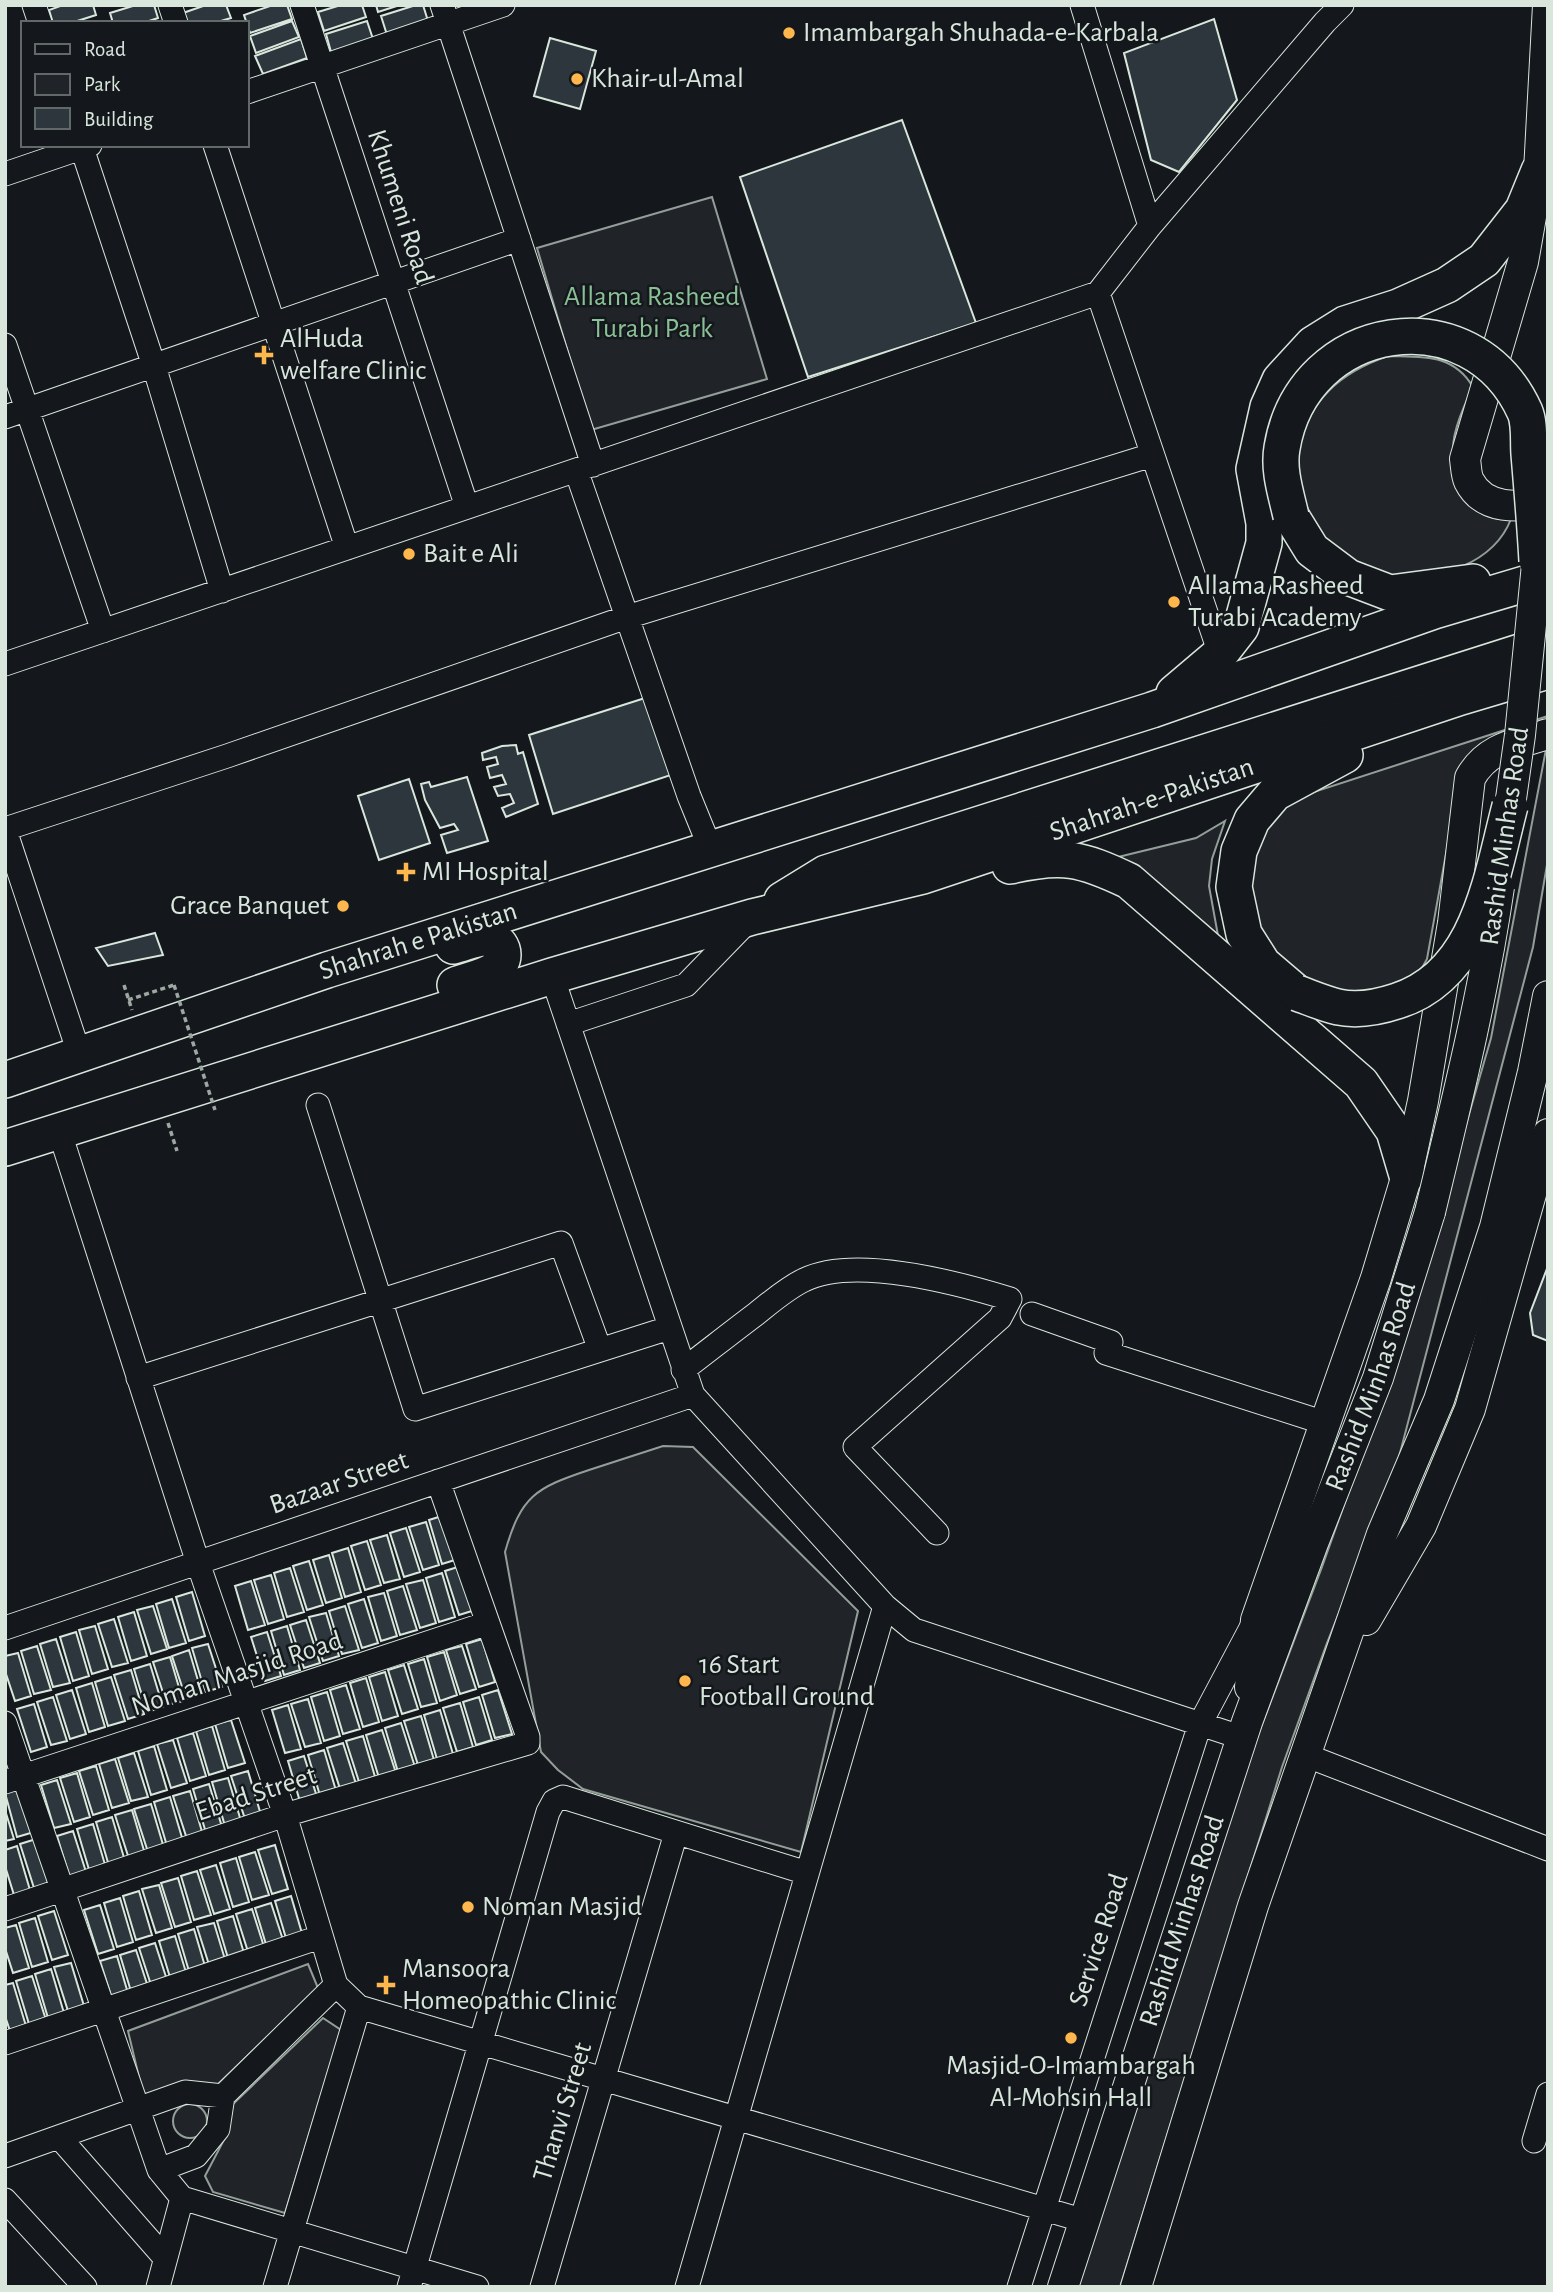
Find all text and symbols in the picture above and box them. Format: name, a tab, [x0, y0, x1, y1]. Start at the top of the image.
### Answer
place label: Imambargah Shuhada-e-Karbala	[803, 19, 1159, 47]
legend	[21, 21, 248, 147]
marker: Imambargah Shuhada-e-Karbala	[781, 25, 797, 41]
text: Road	[84, 39, 126, 60]
place label: Khair-ul-Amal	[591, 65, 744, 93]
marker: Khair-ul-Amal	[569, 71, 585, 87]
text: Park	[84, 74, 121, 95]
text: Building	[84, 109, 154, 130]
street label: Khumeni Road	[362, 126, 438, 288]
park label: Allama Rasheed Turabi Park	[564, 283, 740, 343]
place label: AlHuda welfare Clinic	[280, 325, 426, 385]
marker: AlHuda welfare Clinic	[254, 345, 274, 365]
place label: Bait e Ali	[423, 540, 519, 568]
marker: Bait e Ali	[401, 546, 417, 562]
place label: Allama Rasheed Turabi Academy	[1188, 572, 1364, 632]
marker: Allama Rasheed Turabi Academy	[1166, 594, 1182, 610]
street label: Rashid Minhas Road	[1476, 725, 1534, 947]
street label: Shahrah-e-Pakistan	[1046, 753, 1257, 847]
place label: MI Hospital	[422, 858, 549, 886]
marker: MI Hospital	[396, 862, 416, 882]
place label: Grace Banquet	[170, 892, 329, 920]
street label: Shahrah e Pakistan	[316, 897, 521, 986]
marker: Grace Banquet	[335, 898, 351, 914]
street label: Rashid Minhas Road	[1321, 1279, 1421, 1495]
street label: Bazaar Street	[266, 1446, 412, 1520]
street label: Noman Masjid Road	[128, 1627, 346, 1721]
place label: 16 Start Football Ground	[699, 1651, 874, 1711]
marker: 16 Start Football Ground	[677, 1673, 693, 1689]
street label: Ebad Street	[192, 1761, 320, 1827]
street label: Rashid Minhas Road	[1135, 1812, 1230, 2030]
street label: Service Road	[1064, 1870, 1134, 2010]
place label: Noman Masjid	[482, 1893, 642, 1921]
marker: Noman Masjid	[460, 1899, 476, 1915]
place label: Mansoora Homeopathic Clinic	[402, 1955, 616, 2015]
marker: Mansoora Homeopathic Clinic	[376, 1975, 396, 1995]
marker: Masjid-O-Imambargah Al-Mohsin Hall	[1063, 2030, 1079, 2046]
street label: Thanvi Street	[529, 2039, 597, 2185]
place label: Masjid-O-Imambargah Al-Mohsin Hall	[946, 2052, 1196, 2112]

